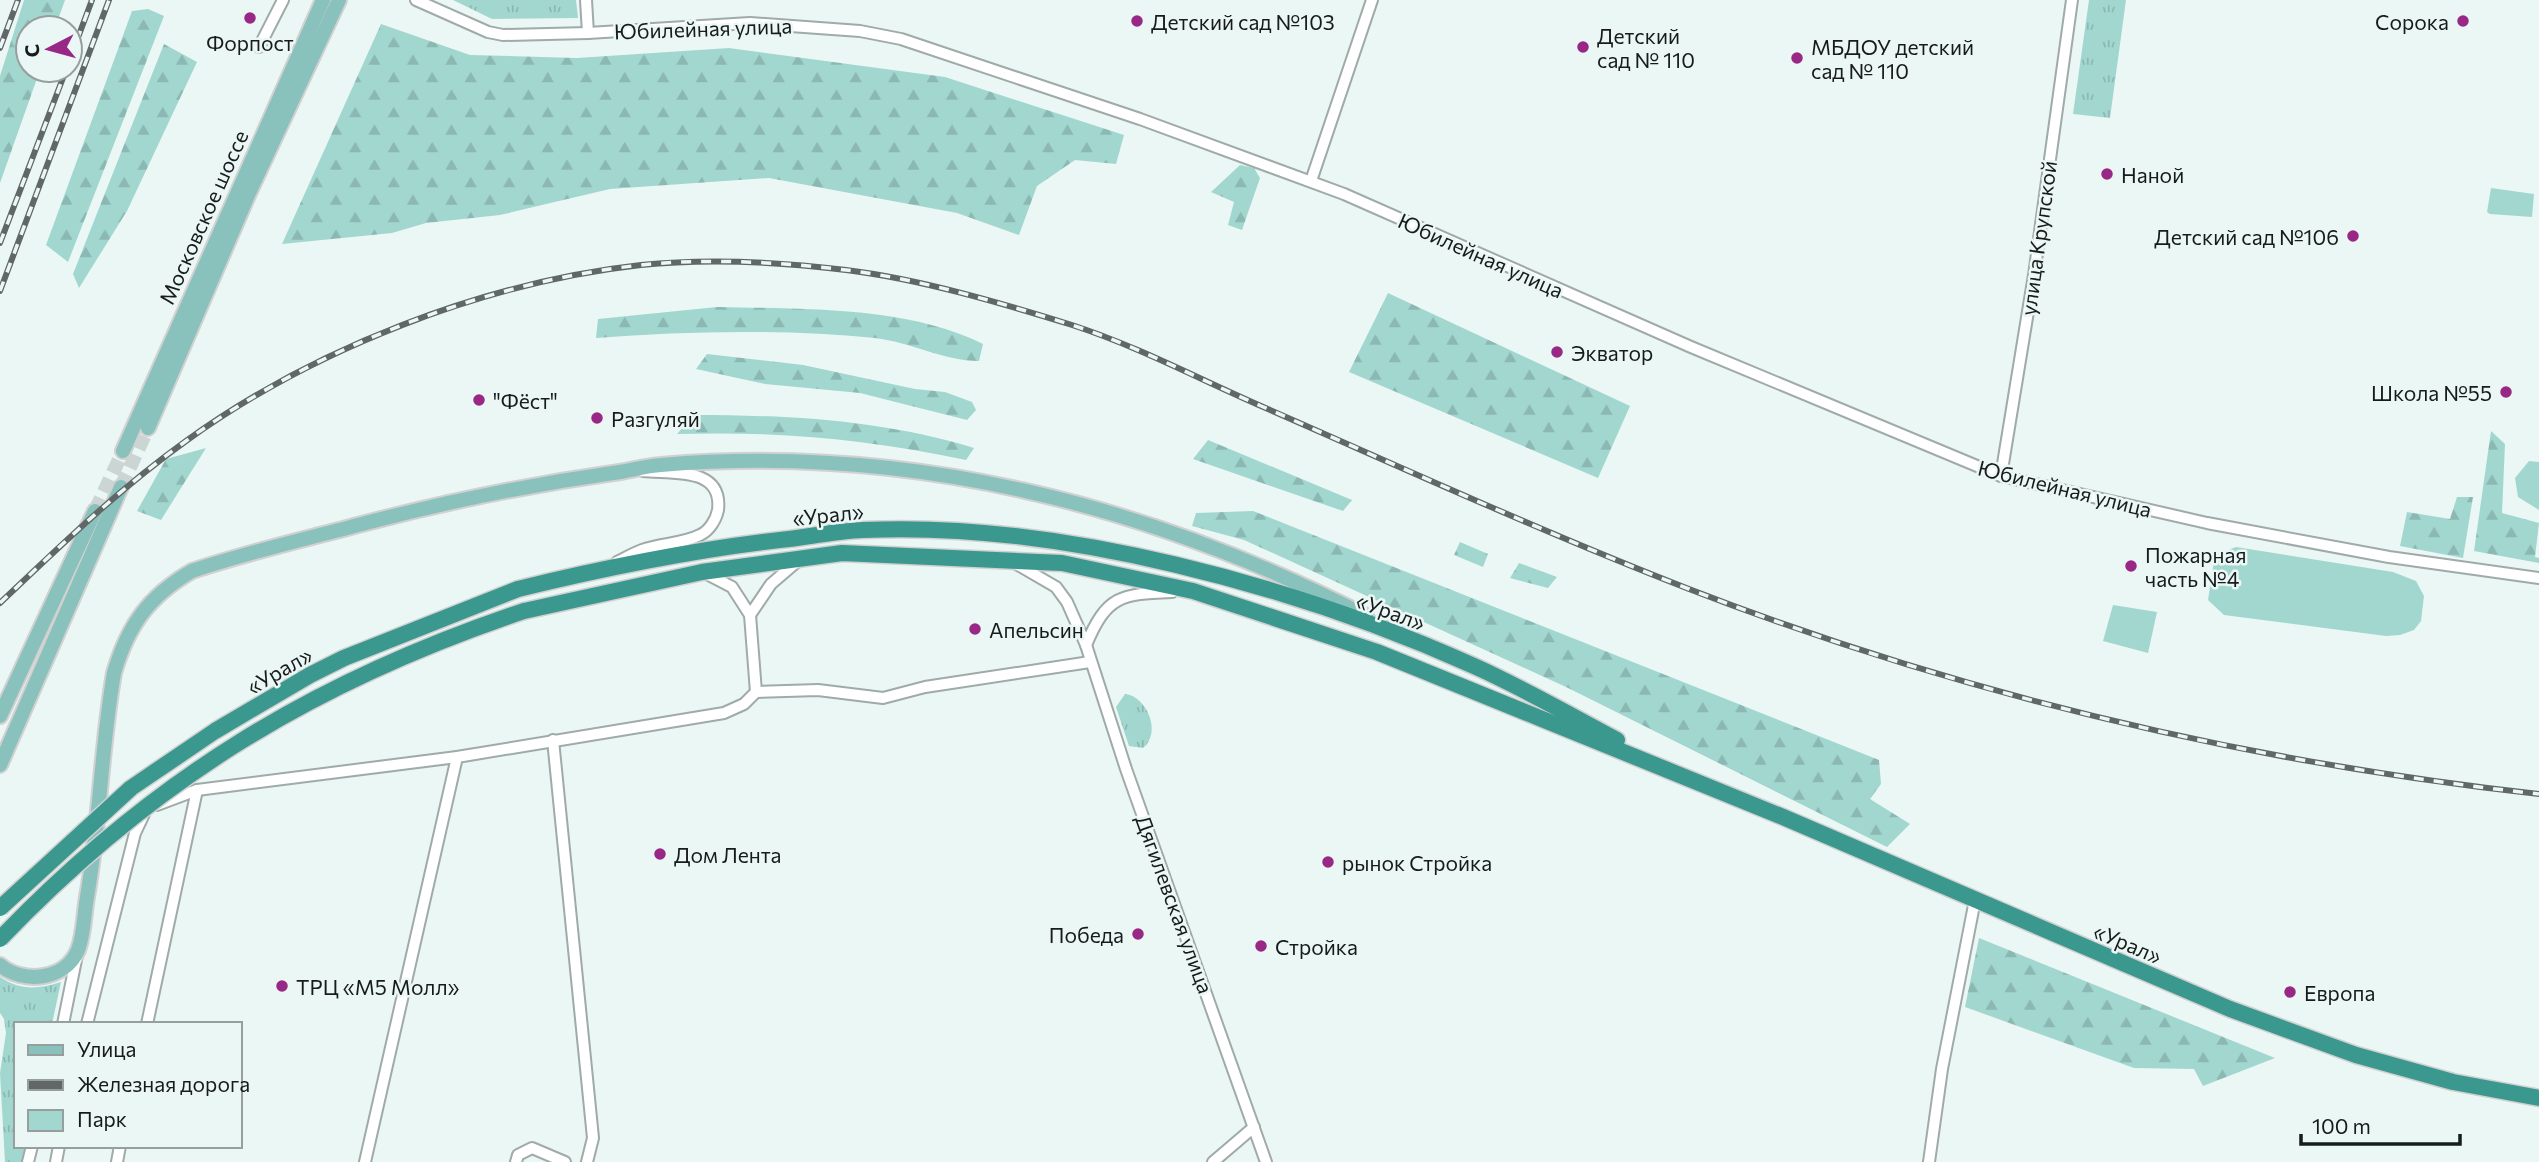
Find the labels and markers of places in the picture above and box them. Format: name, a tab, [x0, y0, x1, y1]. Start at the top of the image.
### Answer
place label: Детский сад №103	[1151, 9, 1335, 34]
place label: Сорока	[2375, 9, 2449, 34]
marker: Форпост	[242, 10, 258, 26]
marker: Детский сад №103	[1129, 13, 1145, 29]
marker: Сорока	[2455, 13, 2471, 29]
place label: Детский сад № 110	[1597, 23, 1695, 72]
place label: Форпост	[206, 30, 294, 55]
place label: МБДОУ детский сад № 110	[1811, 34, 1974, 83]
marker: Детский сад № 110	[1575, 39, 1591, 55]
marker: МБДОУ детский сад № 110	[1789, 50, 1805, 66]
place label: Наной	[2121, 162, 2184, 187]
marker: Наной	[2099, 166, 2115, 182]
place label: Детский сад №106	[2154, 224, 2339, 249]
marker: Детский сад №106	[2345, 228, 2361, 244]
place label: Экватор	[1571, 340, 1653, 365]
marker: Экватор	[1549, 344, 1565, 360]
place label: Школа №55	[2371, 380, 2492, 405]
marker: Школа №55	[2498, 384, 2514, 400]
place label: "Фёст"	[493, 388, 558, 413]
marker: "Фёст"	[471, 392, 487, 408]
place label: Разгуляй	[611, 406, 700, 431]
marker: Разгуляй	[589, 410, 605, 426]
place label: Пожарная часть №4	[2145, 542, 2246, 591]
marker: Пожарная часть №4	[2123, 558, 2139, 574]
place label: Апельсин	[989, 617, 1084, 642]
marker: Апельсин	[967, 621, 983, 637]
place label: Дом Лента	[674, 842, 782, 867]
marker: Дом Лента	[652, 846, 668, 862]
place label: рынок Стройка	[1342, 850, 1492, 875]
marker: рынок Стройка	[1320, 854, 1336, 870]
place label: Победа	[1049, 922, 1124, 947]
marker: Победа	[1130, 926, 1146, 942]
place label: Стройка	[1275, 934, 1358, 959]
marker: Стройка	[1253, 938, 1269, 954]
place label: ТРЦ «М5 Молл»	[296, 974, 460, 999]
marker: ТРЦ «М5 Молл»	[274, 978, 290, 994]
place label: Европа	[2304, 980, 2375, 1005]
marker: Европа	[2282, 984, 2298, 1000]

